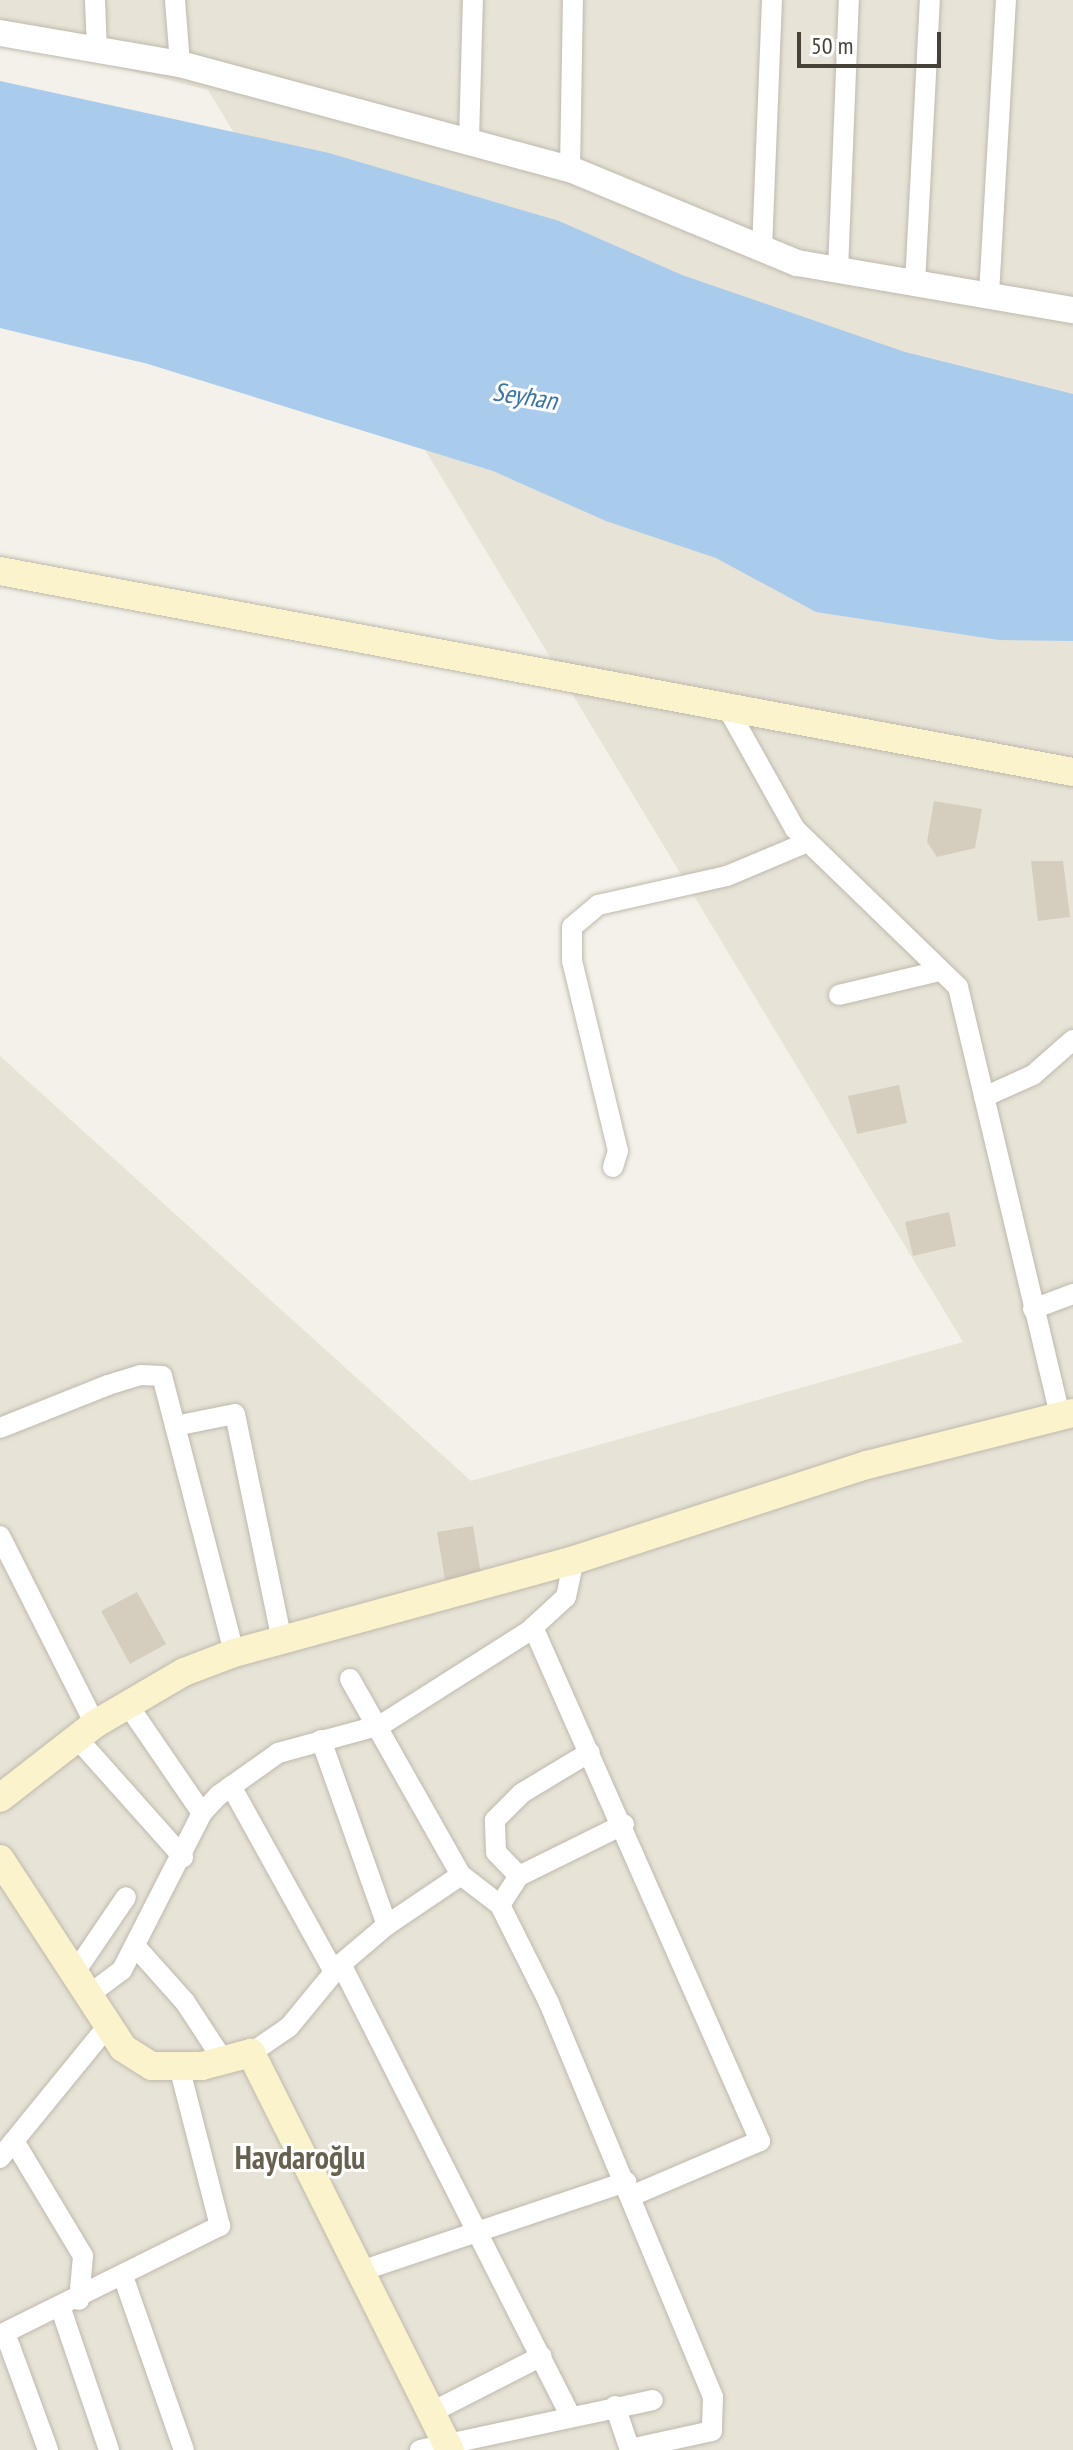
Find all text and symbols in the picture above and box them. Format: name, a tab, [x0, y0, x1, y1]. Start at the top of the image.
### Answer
scale bar	[801, 16, 945, 66]
text: 50 m	[811, 30, 853, 61]
water label: Seyhan	[491, 376, 559, 416]
district label: Haydaroğlu	[235, 2138, 365, 2176]

